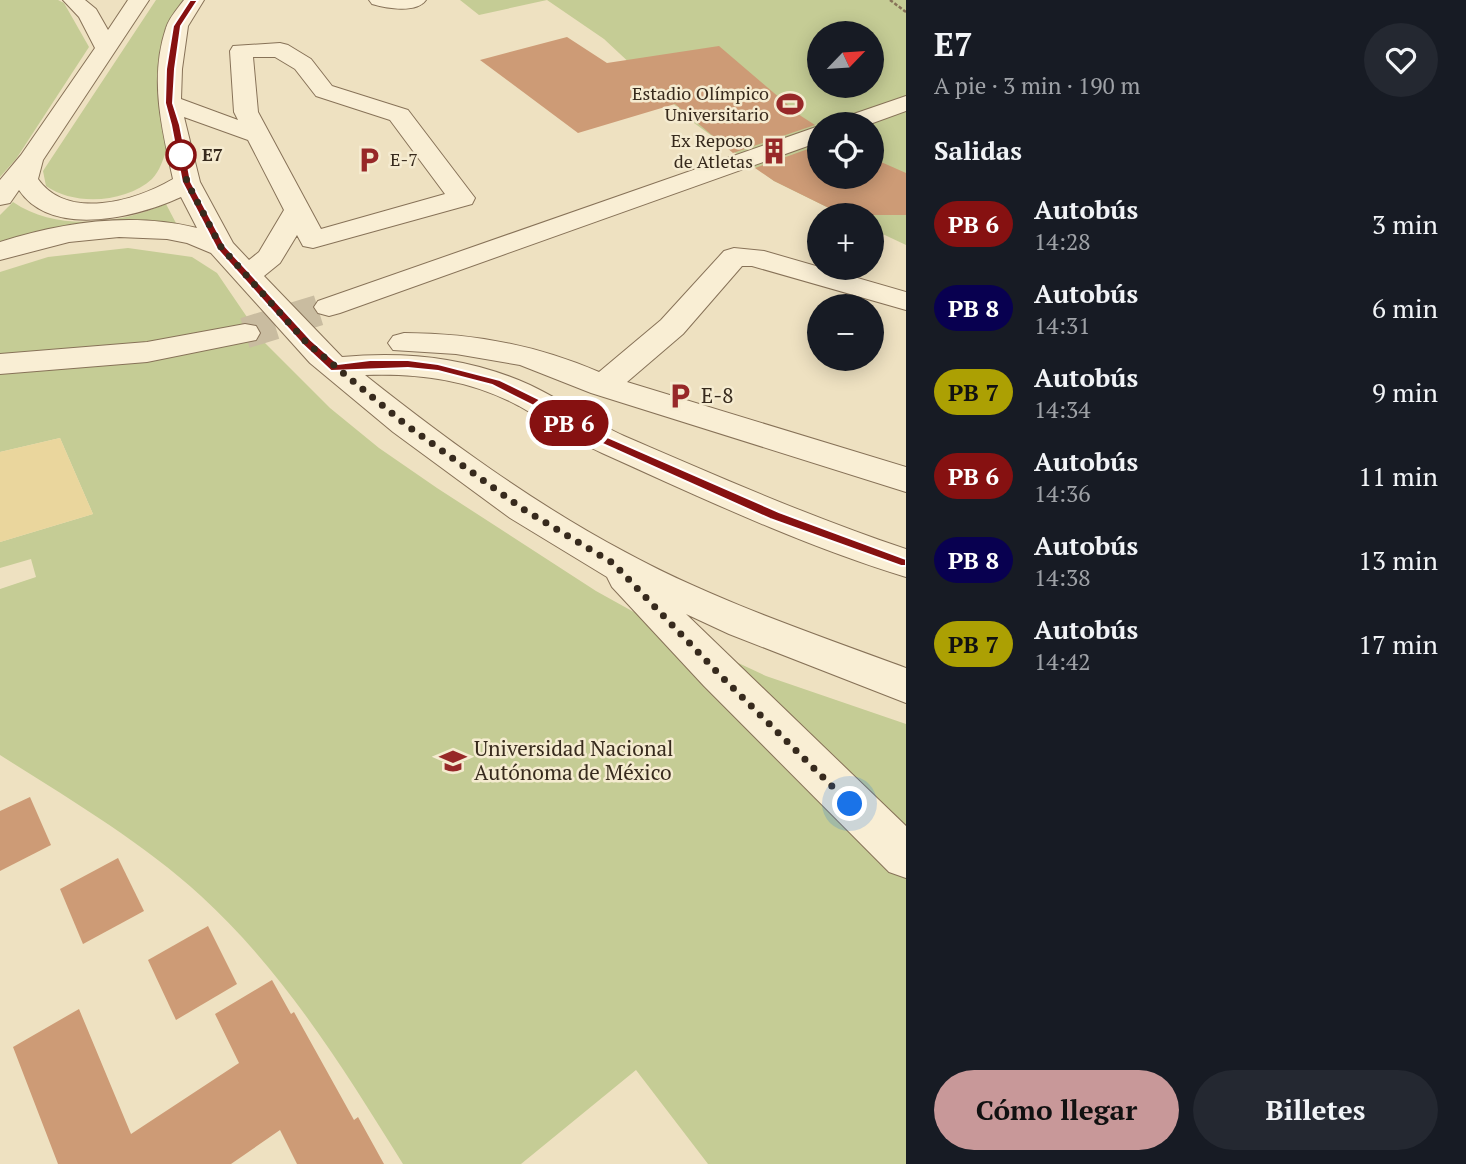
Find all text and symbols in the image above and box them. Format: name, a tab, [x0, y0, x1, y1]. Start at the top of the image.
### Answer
north arrow	[807, 21, 884, 98]
map controls	[807, 21, 884, 371]
text: E7	[934, 22, 973, 65]
button: heart	[1364, 23, 1438, 97]
text: A pie · 3 min · 190 m	[934, 70, 1140, 101]
place label: Estadio Olímpico Universitario	[632, 81, 769, 126]
sports icon: Estadio Olímpico Universitario	[775, 89, 805, 119]
button: locate	[807, 112, 884, 189]
place label: Ex Reposo de Atletas	[671, 128, 753, 173]
text: Salidas	[934, 133, 1022, 167]
building icon: Ex Reposo de Atletas	[759, 136, 789, 166]
marker: E7	[166, 140, 196, 170]
place label: E7	[202, 142, 223, 166]
parking icon: E-7	[354, 145, 384, 175]
place label: E-7	[390, 147, 418, 171]
text: Autobús	[1034, 192, 1138, 226]
button: +	[807, 203, 884, 280]
text: 3 min	[1372, 207, 1438, 241]
text: PB 6	[948, 208, 999, 240]
text: 14:28	[1034, 226, 1091, 257]
text: Autobús	[1034, 276, 1138, 310]
text: 6 min	[1372, 291, 1438, 325]
text: PB 8	[948, 292, 999, 324]
button: −	[807, 294, 884, 371]
text: 14:31	[1034, 310, 1091, 341]
text: Autobús	[1034, 360, 1138, 394]
text: 9 min	[1372, 375, 1438, 409]
text: PB 7	[948, 376, 999, 408]
parking icon: E-8	[665, 381, 695, 411]
place label: E-8	[701, 381, 733, 409]
text: 14:34	[1034, 394, 1091, 425]
line badge: PB 6	[520, 400, 618, 446]
text: PB 6	[544, 407, 594, 439]
text: Autobús	[1034, 444, 1138, 478]
text: 11 min	[1358, 459, 1438, 493]
text: PB 6	[948, 460, 999, 492]
text: 14:36	[1034, 478, 1091, 509]
text: Autobús	[1034, 528, 1138, 562]
text: 13 min	[1358, 543, 1438, 577]
text: PB 8	[948, 544, 999, 576]
text: 14:38	[1034, 562, 1091, 593]
text: Autobús	[1034, 612, 1138, 646]
text: 17 min	[1358, 627, 1438, 661]
text: PB 7	[948, 628, 999, 660]
text: 14:42	[1034, 646, 1091, 677]
place label: Universidad Nacional Autónoma de México	[474, 734, 673, 786]
school or university icon: Universidad Nacional Autónoma de México	[438, 746, 468, 776]
your location	[832, 786, 867, 821]
button: Cómo llegar	[934, 1070, 1179, 1150]
button: Billetes	[1193, 1070, 1438, 1150]

